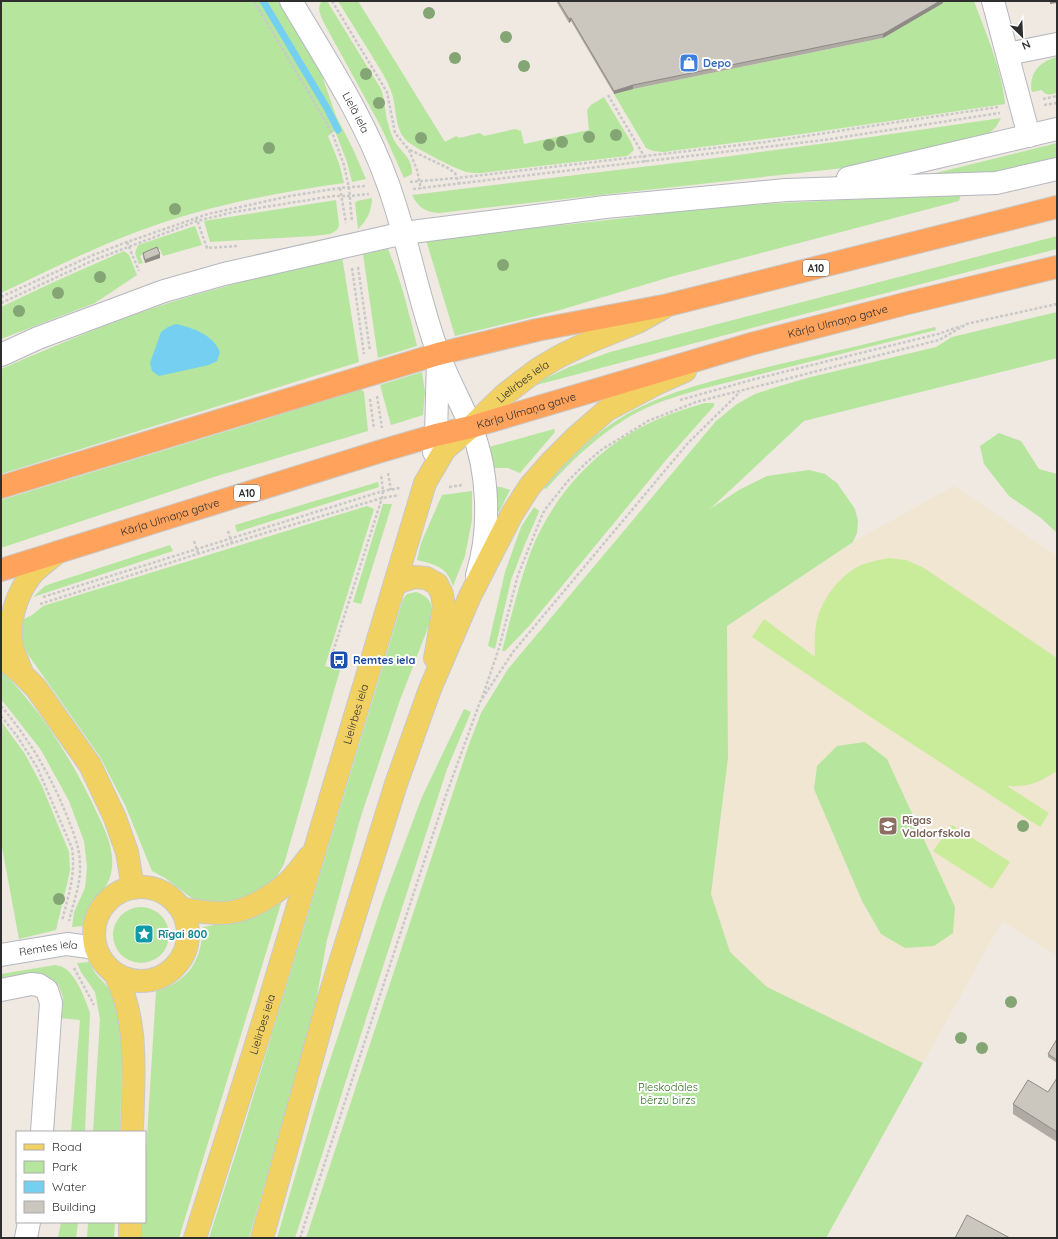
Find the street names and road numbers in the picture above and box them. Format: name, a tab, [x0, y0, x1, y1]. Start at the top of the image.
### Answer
street label: Lielā iela	[339, 89, 372, 135]
road number: A10	[803, 260, 829, 276]
street label: Kārļa Ulmaņa gatve	[786, 302, 889, 341]
street label: Lielirbes iela	[493, 357, 552, 406]
street label: Kārļa Ulmaņa gatve	[475, 389, 578, 432]
road number: A10	[234, 485, 260, 501]
street label: Kārļa Ulmaņa gatve	[119, 495, 221, 539]
street label: Lielirbes iela	[340, 682, 371, 746]
street label: Remtes iela	[18, 937, 79, 959]
street label: Lielirbes iela	[246, 992, 278, 1056]

